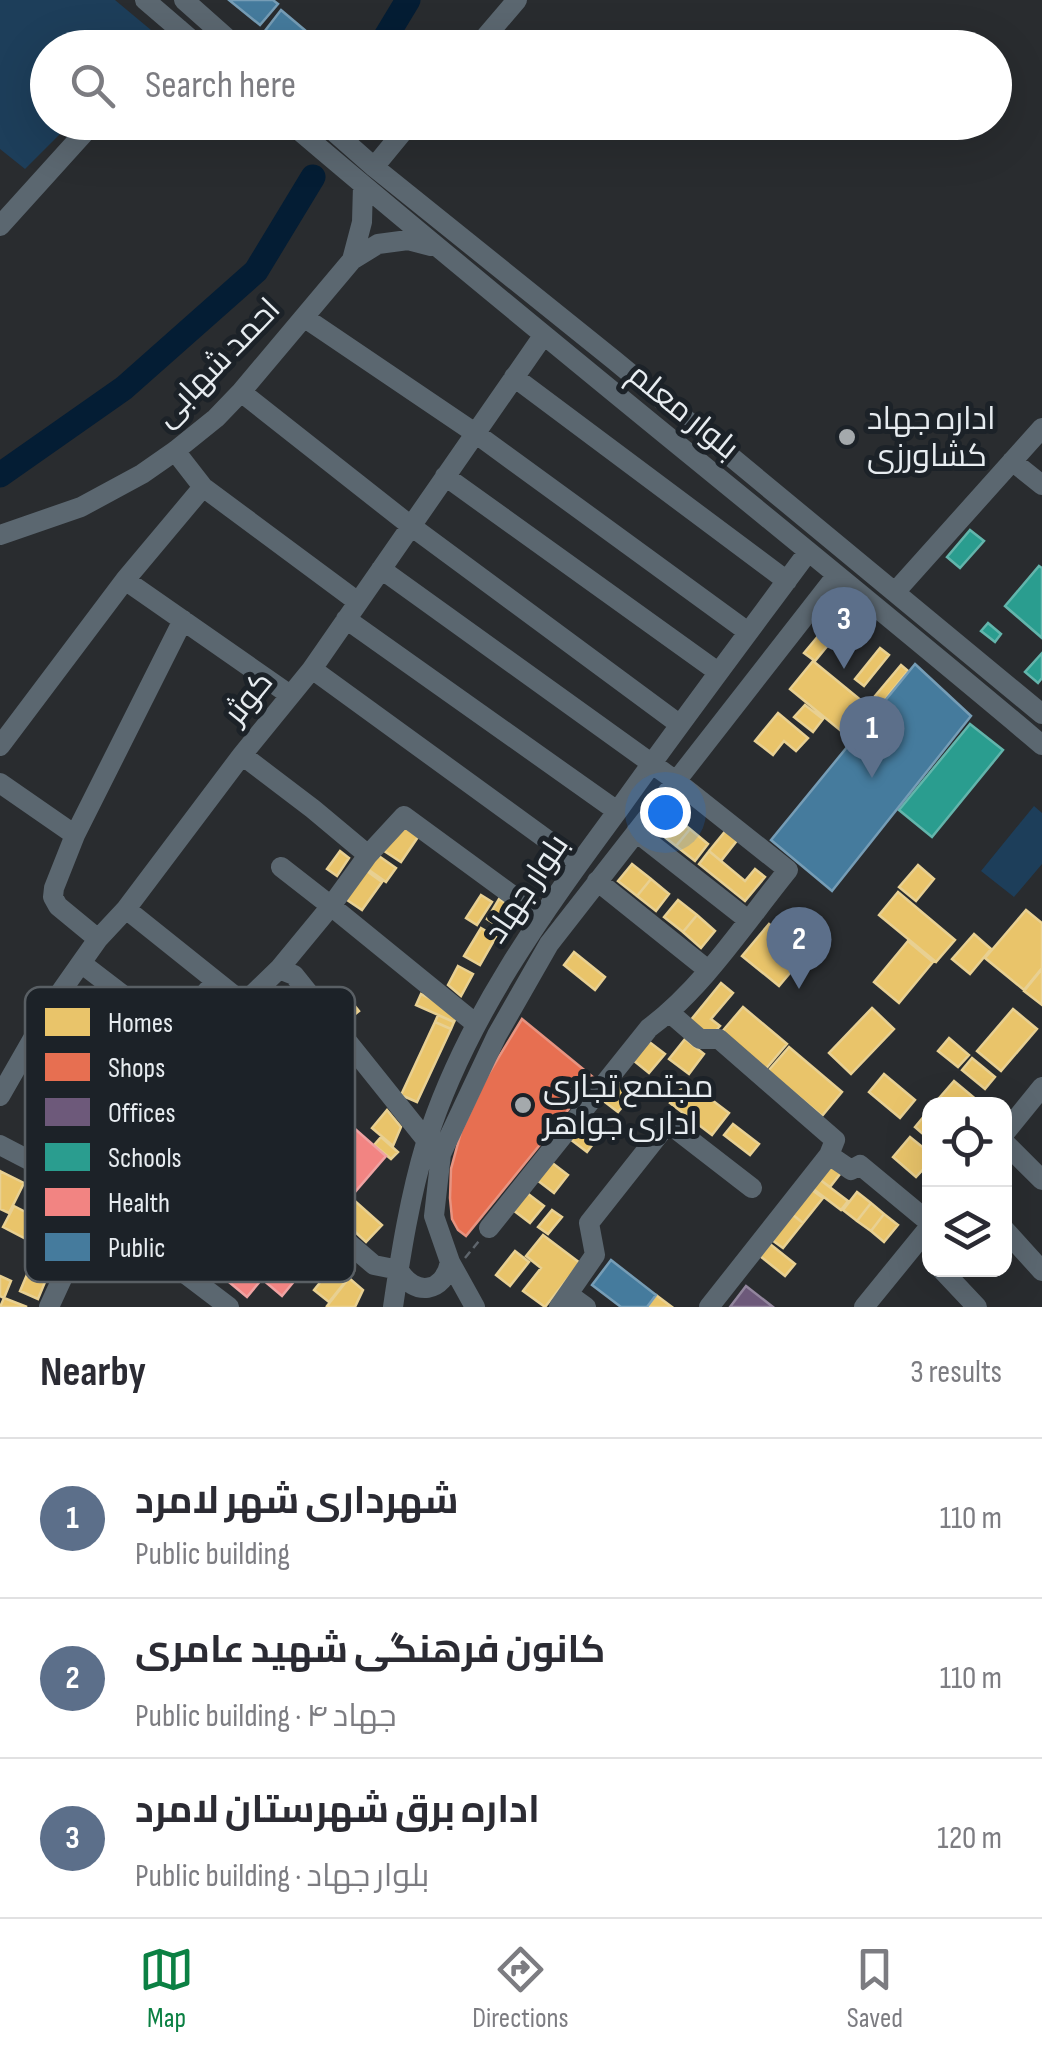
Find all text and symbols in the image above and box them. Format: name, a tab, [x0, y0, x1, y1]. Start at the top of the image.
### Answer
search box	[30, 30, 1012, 140]
icon: search	[65, 58, 120, 113]
text: Search here	[145, 63, 296, 108]
street label: احمد شهابی	[147, 290, 289, 436]
street label: بلوار معلم	[619, 356, 746, 469]
place label: اداره جهاد کشاورزی	[867, 400, 996, 476]
marker: اداره جهاد کشاورزی	[836, 426, 858, 448]
pin: 3	[812, 586, 876, 669]
street label: کوثر	[215, 664, 282, 734]
pin: 1	[840, 696, 904, 778]
your location	[640, 787, 691, 838]
street label: بلوار جهاد	[477, 827, 577, 951]
pin: 2	[766, 906, 832, 989]
legend	[25, 987, 355, 1282]
text: Homes	[108, 1007, 173, 1040]
text: Shops	[108, 1052, 165, 1085]
place label: مجتمع تجاری اداری جواهر	[541, 1068, 714, 1144]
marker: مجتمع تجاری اداری جواهر	[512, 1094, 534, 1116]
text: Offices	[108, 1097, 175, 1130]
map controls	[922, 1097, 1012, 1277]
button: locate	[922, 1097, 1012, 1187]
text: Schools	[108, 1142, 182, 1175]
text: Health	[108, 1187, 170, 1220]
button: layers	[922, 1187, 1012, 1277]
text: Public	[108, 1232, 165, 1265]
text: Nearby	[40, 1347, 146, 1398]
text: 3 results	[910, 1353, 1002, 1392]
text: شهرداری شهر لامرد	[135, 1479, 459, 1524]
text: 1	[66, 1499, 79, 1538]
text: 110 m	[940, 1499, 1002, 1538]
text: Public building	[135, 1535, 290, 1574]
text: کانون فرهنگی شهید عامری	[135, 1628, 605, 1673]
text: 2	[65, 1659, 80, 1698]
text: 110 m	[940, 1659, 1002, 1698]
text: Public building · جهاد ۴	[135, 1697, 397, 1736]
text: اداره برق شهرستان لامرد	[135, 1788, 540, 1833]
text: 3	[65, 1819, 80, 1858]
text: 120 m	[937, 1819, 1002, 1858]
text: Public building · بلوار جهاد	[135, 1857, 429, 1896]
tab: Map	[139, 1942, 194, 2035]
tab: Directions	[472, 1942, 569, 2035]
tab: Saved	[847, 1942, 903, 2035]

